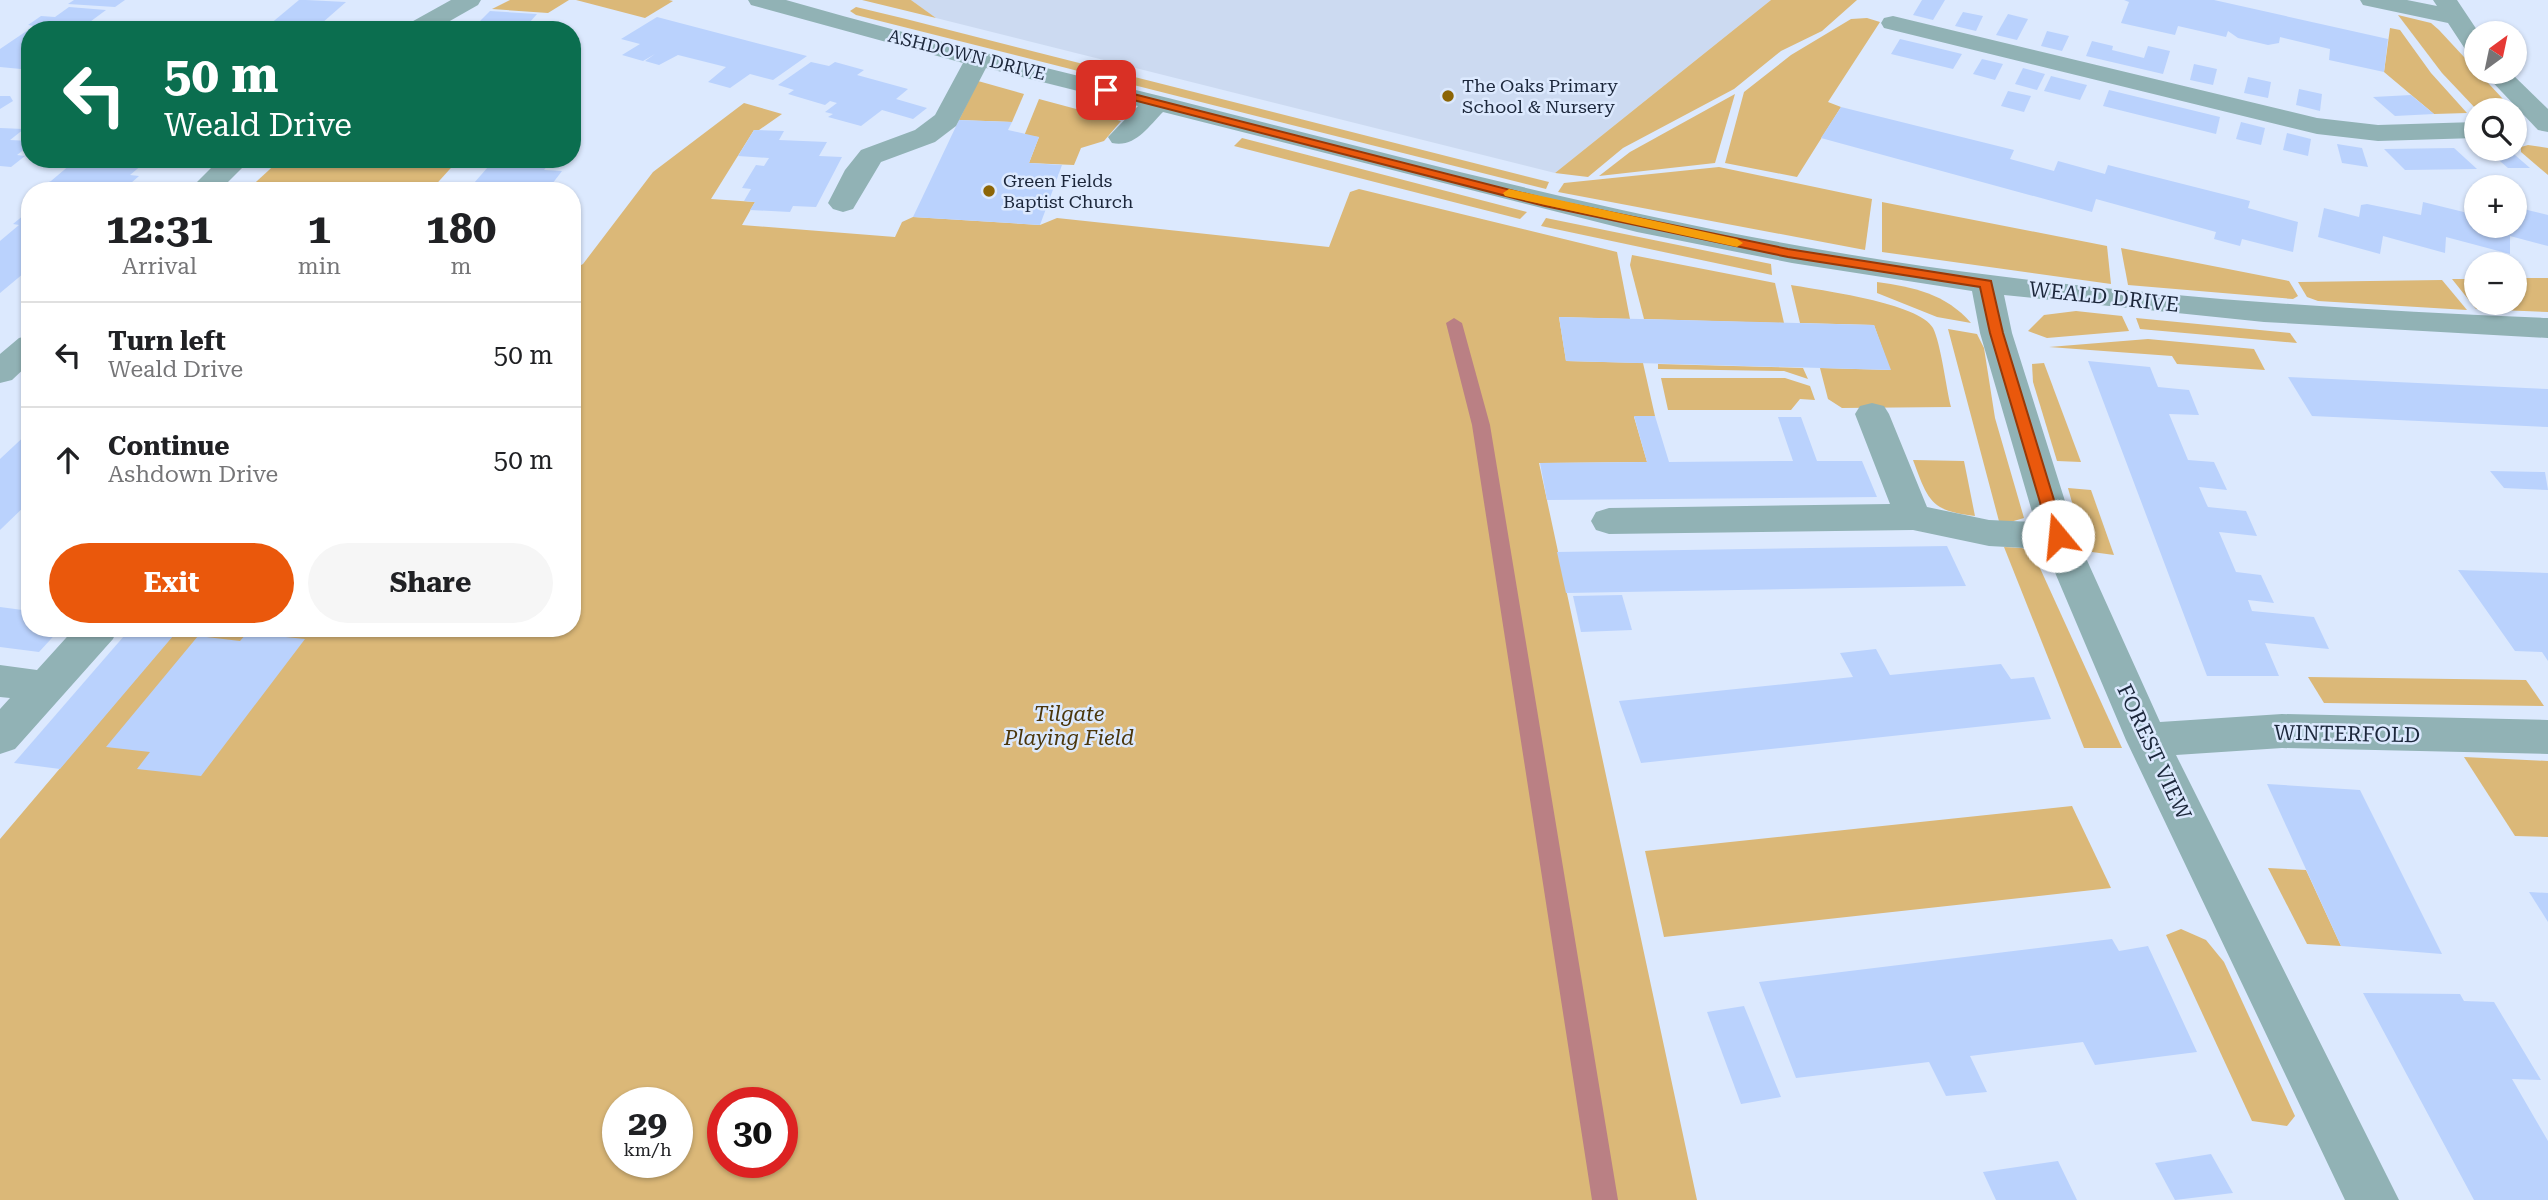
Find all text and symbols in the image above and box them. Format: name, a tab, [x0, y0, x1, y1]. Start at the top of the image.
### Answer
north arrow	[2464, 21, 2527, 84]
map controls	[2464, 21, 2527, 315]
street label: ASHDOWN DRIVE	[886, 25, 1048, 84]
text: 50 m	[164, 47, 279, 104]
icon: left	[49, 49, 140, 140]
pin	[1076, 60, 1136, 120]
icon: arrive	[1087, 71, 1125, 109]
place label: The Oaks Primary School & Nursery	[1462, 75, 1618, 117]
marker: The Oaks Primary School & Nursery	[1440, 88, 1456, 104]
button: search	[2464, 98, 2527, 161]
text: Weald Drive	[164, 106, 352, 144]
place label: Green Fields Baptist Church	[1003, 170, 1134, 212]
button: +	[2464, 175, 2527, 238]
marker: Green Fields Baptist Church	[981, 183, 997, 199]
text: 12:31	[106, 204, 213, 253]
text: 1	[308, 204, 331, 253]
text: 180	[426, 204, 496, 253]
button: −	[2464, 252, 2527, 315]
text: Arrival	[122, 253, 197, 280]
text: min	[298, 253, 341, 280]
text: m	[450, 253, 471, 280]
street label: WEALD DRIVE	[2028, 277, 2180, 317]
text: Turn left	[108, 326, 226, 356]
icon: left	[49, 336, 87, 374]
text: 50 m	[494, 340, 553, 370]
text: Weald Drive	[108, 356, 243, 383]
text: Continue	[108, 431, 230, 461]
icon: ahead	[49, 441, 87, 479]
text: 50 m	[494, 445, 553, 475]
text: Ashdown Drive	[108, 461, 278, 488]
position arrow	[2021, 499, 2095, 573]
button: Exit	[49, 543, 294, 623]
button: Share	[308, 543, 553, 623]
street label: FOREST VIEW	[2112, 680, 2196, 824]
park label: Tilgate Playing Field	[1003, 702, 1134, 750]
street label: WINTERFOLD	[2274, 721, 2420, 747]
speed limit sign: 30	[707, 1087, 798, 1178]
text: 29	[628, 1103, 667, 1144]
text: km/h	[623, 1139, 672, 1160]

